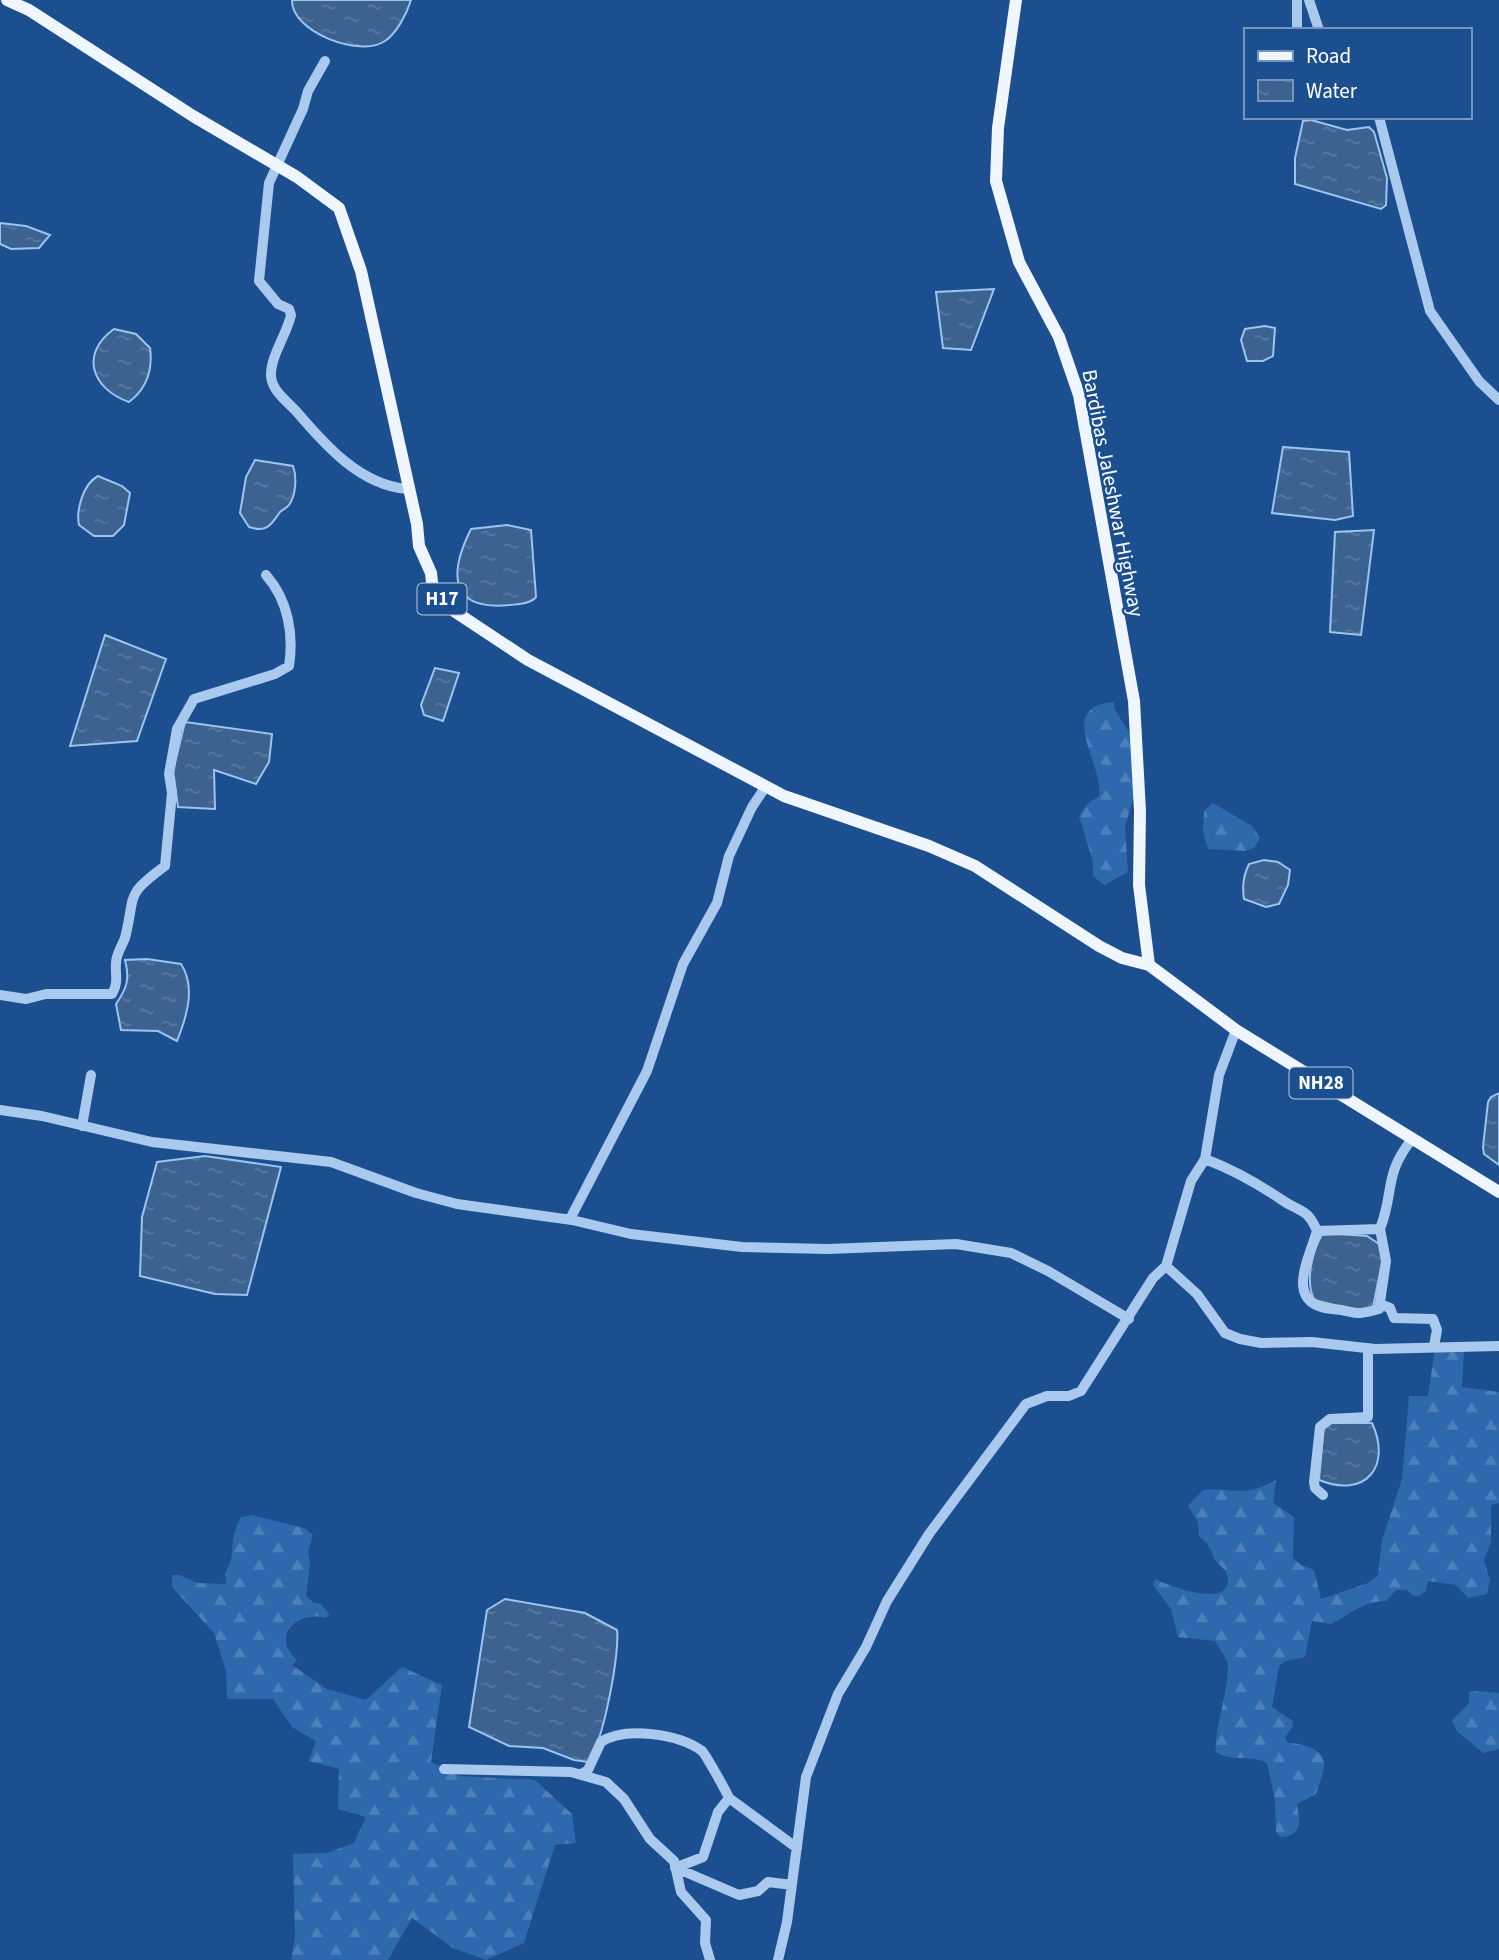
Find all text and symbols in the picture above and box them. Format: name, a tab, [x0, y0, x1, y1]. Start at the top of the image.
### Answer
legend	[1244, 28, 1471, 119]
text: Road	[1306, 41, 1351, 71]
text: Water	[1306, 76, 1358, 106]
street label: Bardibas Jaleshwar Highway	[1074, 367, 1152, 619]
road number: H17	[418, 584, 466, 614]
road number: NH28	[1290, 1068, 1352, 1098]

